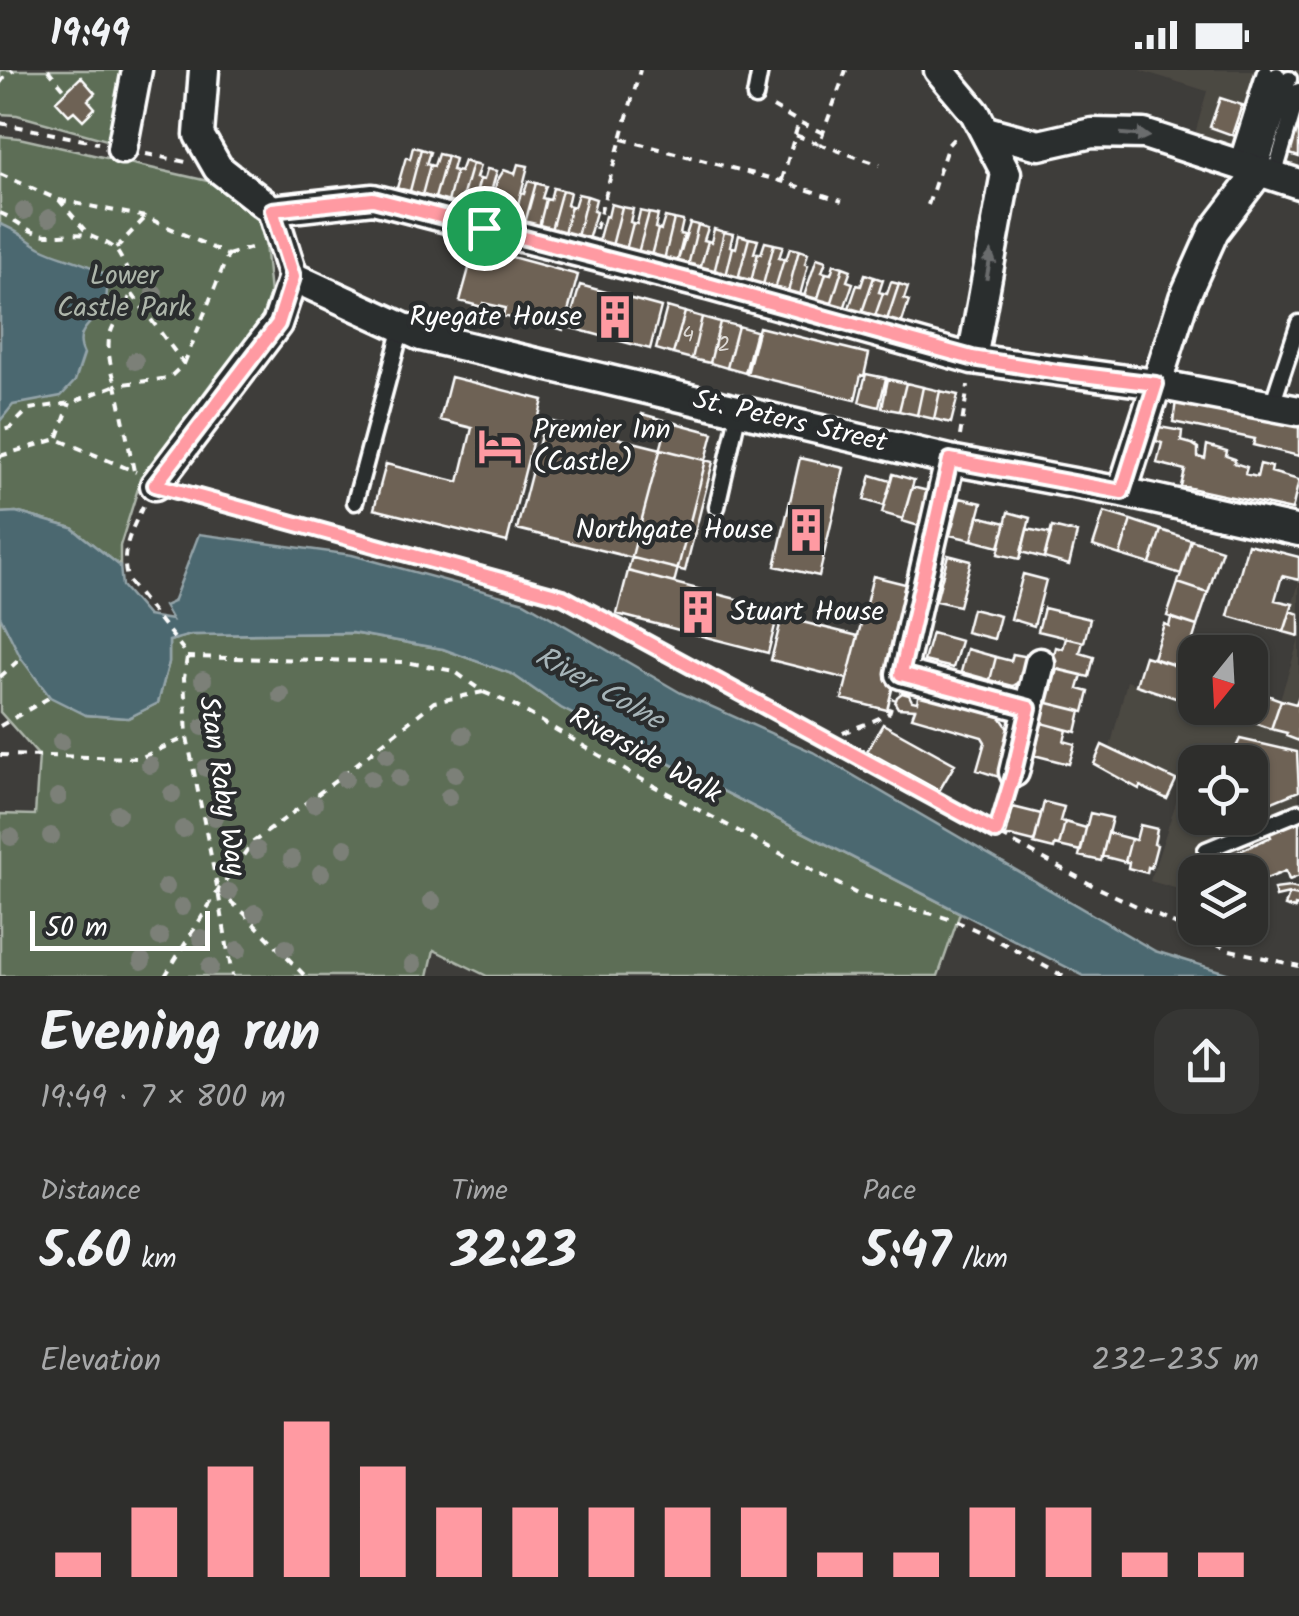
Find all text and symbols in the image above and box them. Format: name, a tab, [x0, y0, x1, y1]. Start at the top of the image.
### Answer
text: 19:49	[50, 5, 130, 65]
one-way arrow	[1120, 128, 1152, 144]
pin	[442, 186, 527, 271]
icon: arrive	[457, 201, 512, 256]
one-way arrow	[982, 249, 997, 281]
park label: Lower Castle Park	[57, 254, 192, 331]
building icon: Ryegate House	[591, 293, 639, 341]
place label: Ryegate House	[409, 295, 582, 340]
house number: 4	[682, 318, 694, 353]
house number: 2	[718, 328, 730, 363]
street label: St. Peters Street	[688, 378, 893, 466]
place label: Premier Inn (Castle)	[533, 408, 671, 485]
hotel icon: Premier Inn (Castle)	[476, 422, 524, 470]
building icon: Northgate House	[782, 506, 830, 554]
place label: Northgate House	[576, 508, 773, 553]
building icon: Stuart House	[674, 588, 722, 636]
place label: Stuart House	[731, 590, 884, 635]
water label: River Colne	[526, 634, 675, 745]
north arrow	[1178, 635, 1268, 725]
map controls	[1178, 635, 1268, 945]
street label: Stan Raby Way	[185, 693, 258, 880]
street label: Riverside Walk	[561, 696, 730, 817]
button: locate	[1178, 745, 1268, 835]
button: layers	[1178, 855, 1268, 945]
scale bar	[30, 906, 210, 950]
text: 50 m	[45, 906, 108, 951]
text: Evening run	[40, 992, 320, 1079]
button: share	[1154, 1009, 1259, 1114]
text: 19:49 · 7 × 800 m	[40, 1073, 286, 1124]
text: Distance	[40, 1169, 141, 1214]
text: Time	[451, 1169, 508, 1214]
text: Pace	[863, 1169, 916, 1214]
text: 5.60	[40, 1214, 130, 1294]
text: 32:23	[451, 1214, 577, 1294]
text: 5:47	[863, 1214, 951, 1294]
text: km	[130, 1237, 177, 1282]
text: /km	[951, 1237, 1008, 1282]
text: Elevation	[40, 1336, 161, 1387]
text: 232–235 m	[1092, 1336, 1259, 1387]

